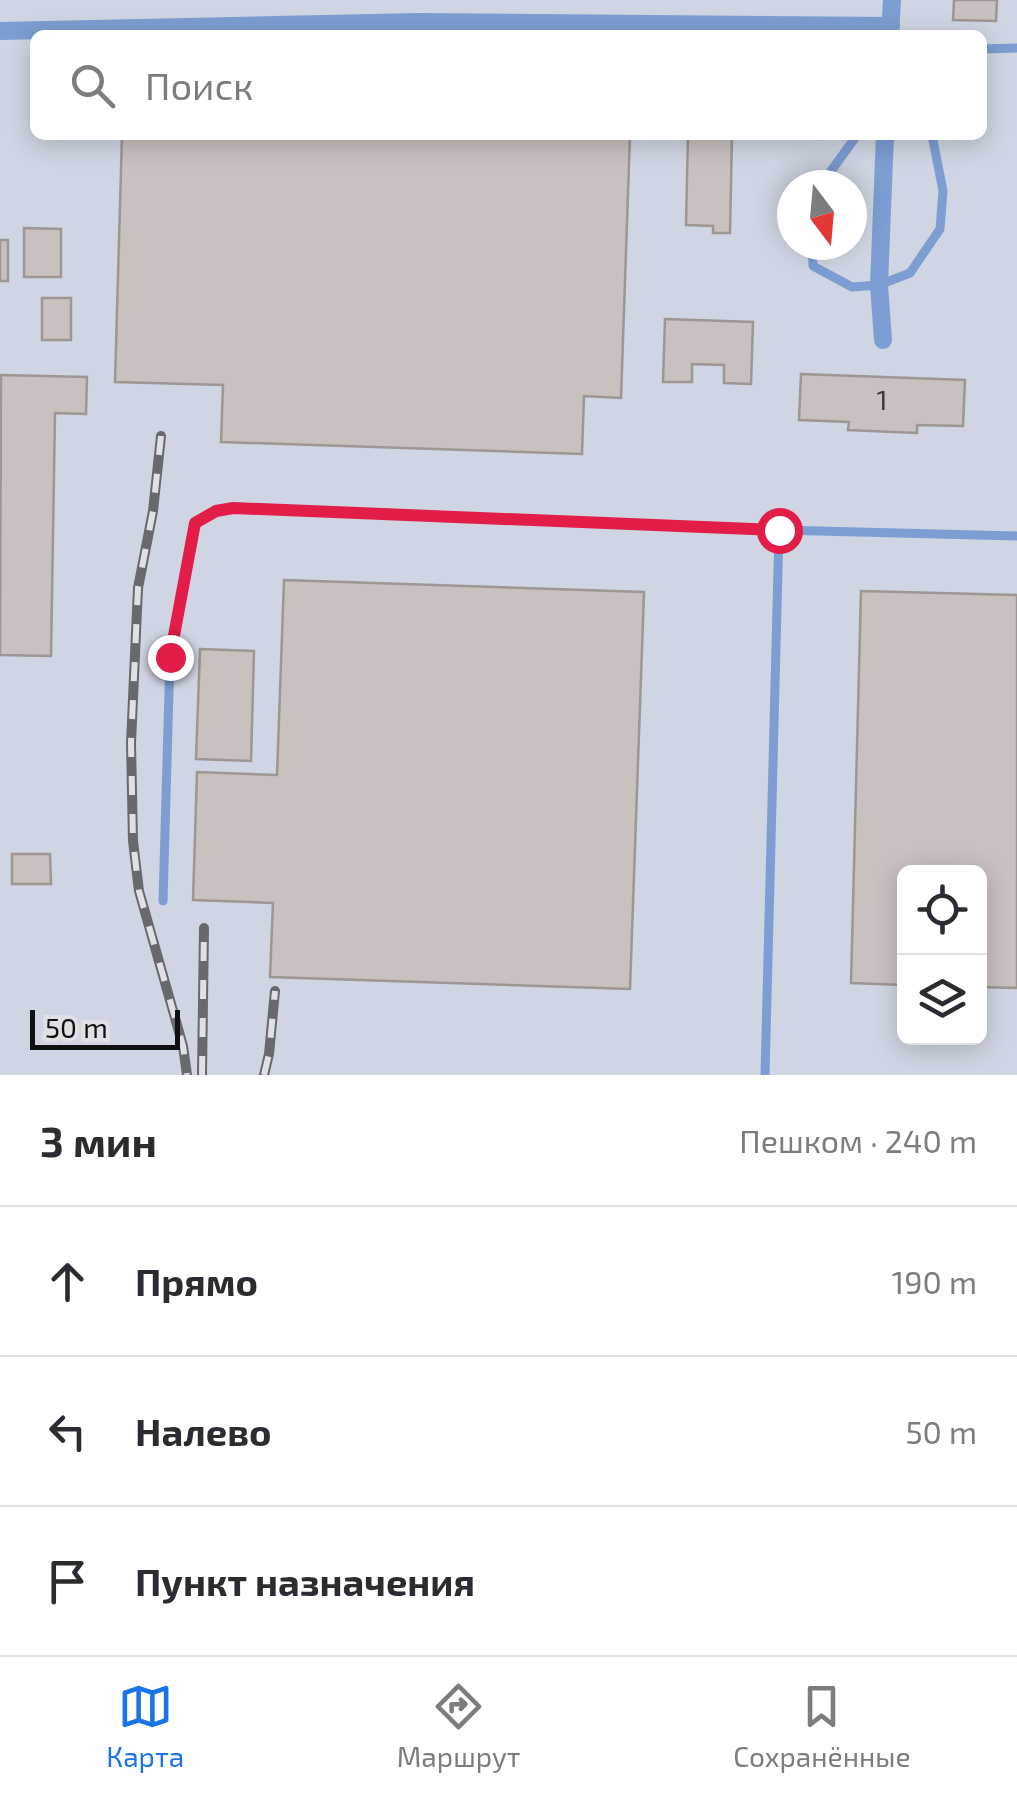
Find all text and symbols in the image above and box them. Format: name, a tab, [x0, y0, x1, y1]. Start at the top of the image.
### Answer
search box	[30, 30, 987, 140]
icon: search	[65, 58, 120, 113]
text: Поиск	[145, 62, 254, 108]
north arrow	[777, 170, 867, 260]
house number: 1	[876, 382, 888, 416]
route start	[757, 508, 803, 554]
route end	[148, 635, 194, 681]
map controls	[897, 865, 987, 1045]
button: locate	[897, 865, 987, 955]
button: layers	[897, 955, 987, 1045]
scale bar	[30, 1005, 180, 1050]
text: 50 m	[45, 1010, 108, 1044]
text: 3 мин	[40, 1115, 157, 1165]
text: Пешком · 240 m	[739, 1121, 977, 1159]
icon: ahead	[40, 1254, 95, 1309]
text: Прямо	[135, 1258, 258, 1304]
text: 190 m	[891, 1262, 977, 1300]
icon: left	[40, 1404, 95, 1459]
text: Налево	[135, 1408, 271, 1454]
text: 50 m	[905, 1412, 977, 1450]
icon: arrive	[40, 1554, 95, 1609]
text: Пункт назначения	[135, 1558, 475, 1604]
tab: Карта	[106, 1679, 184, 1773]
tab: Маршрут	[397, 1679, 521, 1773]
tab: Сохранённые	[733, 1679, 911, 1773]

